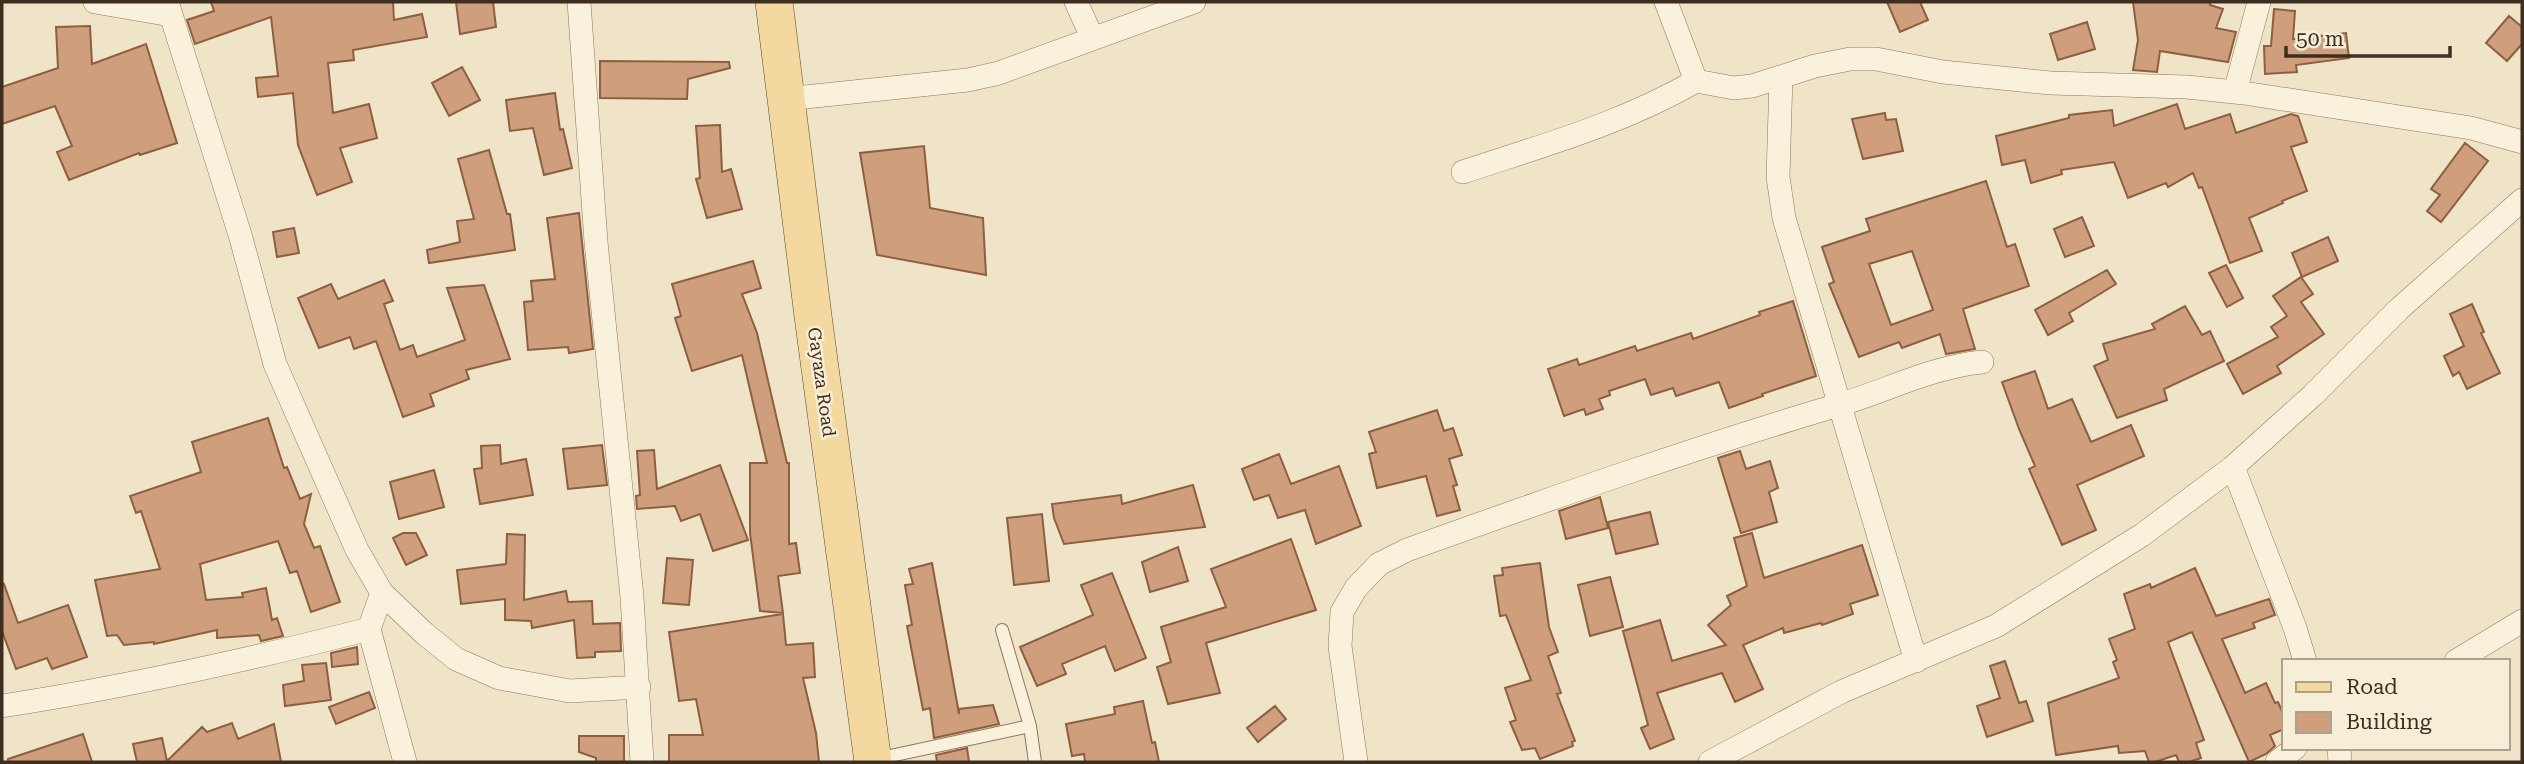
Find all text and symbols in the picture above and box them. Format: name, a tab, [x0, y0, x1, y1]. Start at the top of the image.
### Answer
scale bar	[2286, 14, 2450, 58]
text: 50 m	[2296, 27, 2344, 51]
street label: Gayaza Road	[804, 326, 840, 439]
legend	[2282, 659, 2510, 750]
text: Road	[2346, 675, 2398, 699]
text: Building	[2346, 710, 2432, 734]

